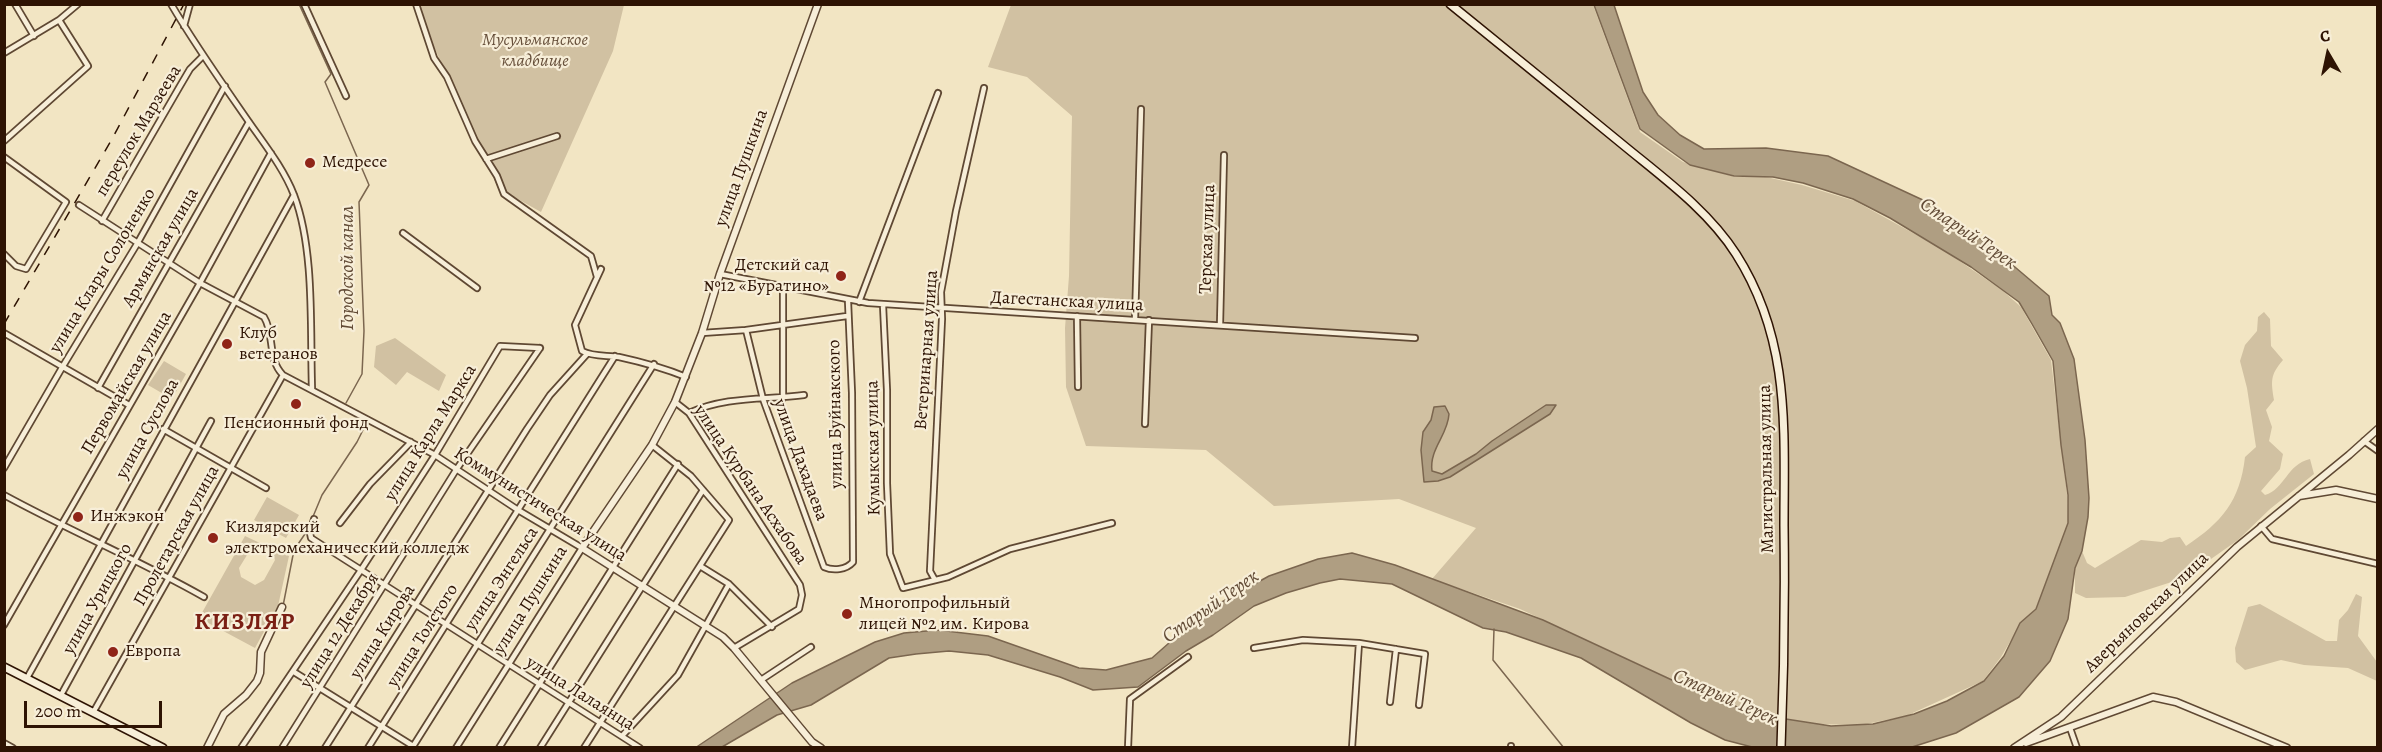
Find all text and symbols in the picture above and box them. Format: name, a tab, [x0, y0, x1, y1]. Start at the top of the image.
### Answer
north arrow	[2298, 24, 2358, 84]
text: С	[2319, 25, 2332, 48]
park label: Мусульманское кладбище	[482, 30, 588, 72]
street label: переулок Марзеева	[91, 62, 187, 200]
street label: улица Пушкина	[711, 106, 773, 230]
place label: Медресе	[322, 152, 387, 174]
marker: Медресе	[303, 156, 317, 170]
street label: Терская улица	[1195, 184, 1221, 294]
street label: улица Клары Солоненко	[45, 185, 161, 357]
street label: Армянская улица	[118, 185, 204, 311]
water label: Старый Терек	[1915, 193, 2021, 275]
water label: Городской канал	[336, 206, 360, 330]
place label: Детский сад №12 «Буратино»	[703, 255, 829, 298]
marker: Детский сад №12 «Буратино»	[834, 269, 848, 283]
street label: Ветеринарная улица	[911, 269, 943, 431]
street label: Дагестанская улица	[990, 287, 1144, 317]
street label: Первомайская улица	[77, 307, 177, 459]
place label: Клуб ветеранов	[239, 323, 318, 366]
marker: Клуб ветеранов	[220, 337, 234, 351]
street label: улица Буйнакского	[824, 339, 848, 489]
street label: улица Карла Маркса	[380, 361, 482, 505]
street label: улица Суслова	[112, 375, 184, 483]
street label: Кумыкская улица	[862, 380, 886, 516]
street label: Магистральная улица	[1755, 384, 1779, 554]
street label: улица Дахадаева	[768, 396, 832, 524]
marker: Пенсионный фонд	[289, 397, 303, 411]
street label: улица Курбана Асхабова	[688, 401, 812, 569]
place label: Пенсионный фонд	[224, 413, 368, 435]
street label: Коммунистическая улица	[450, 443, 630, 567]
street label: Пролетарская улица	[129, 462, 225, 610]
place label: Инжэкон	[90, 506, 164, 528]
marker: Инжэкон	[71, 510, 85, 524]
place label: Кизлярский электромеханический колледж	[225, 517, 469, 560]
street label: улица Энгельса	[460, 523, 544, 635]
marker: Кизлярский электромеханический колледж	[206, 531, 220, 545]
street label: улица Урицкого	[59, 540, 137, 658]
street label: улица Пушкина	[489, 542, 573, 658]
street label: Аверьяновская улица	[2080, 548, 2214, 678]
water label: Старый Терек	[1158, 565, 1264, 649]
street label: улица 12 Декабря	[296, 569, 384, 693]
street label: улица Толстого	[383, 580, 463, 692]
street label: улица Кирова	[345, 581, 421, 683]
place label: Многопрофильный лицей №2 им. Кирова	[859, 593, 1029, 636]
marker: Многопрофильный лицей №2 им. Кирова	[840, 607, 854, 621]
district label: КИЗЛЯР	[194, 609, 296, 637]
place label: Европа	[125, 641, 181, 663]
marker: Европа	[106, 645, 120, 659]
street label: улица Лалаянца	[522, 652, 638, 736]
water label: Старый Терек	[1669, 664, 1781, 732]
scale bar	[27, 689, 165, 727]
text: 200 m	[35, 699, 81, 723]

